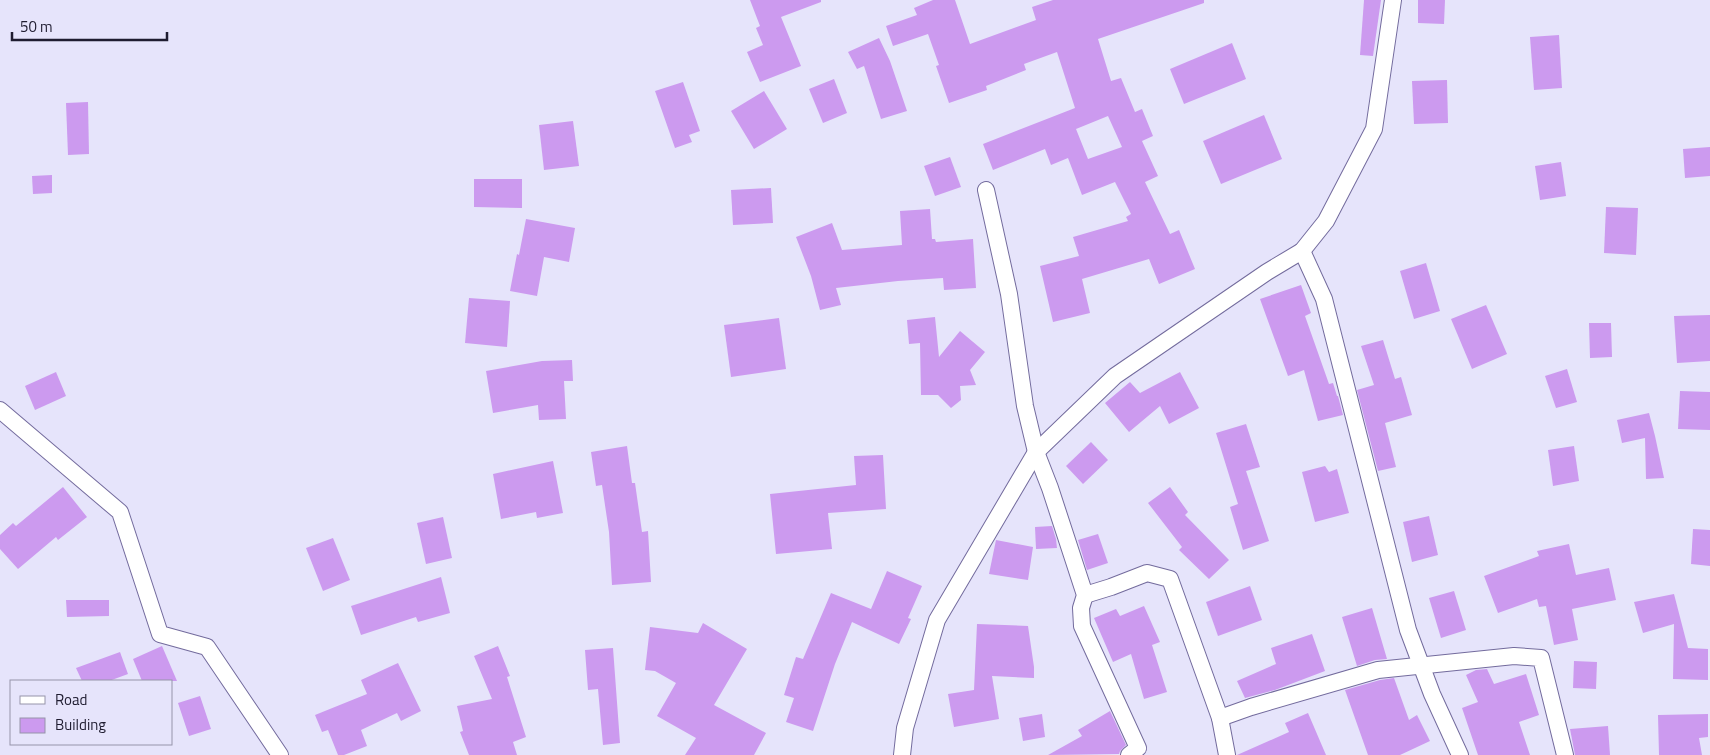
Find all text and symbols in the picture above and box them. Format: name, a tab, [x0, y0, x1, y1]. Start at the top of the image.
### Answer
scale bar	[12, 10, 168, 42]
text: 50 m	[20, 15, 53, 38]
legend	[10, 680, 172, 745]
text: Road	[55, 688, 87, 711]
text: Building	[55, 713, 106, 736]

